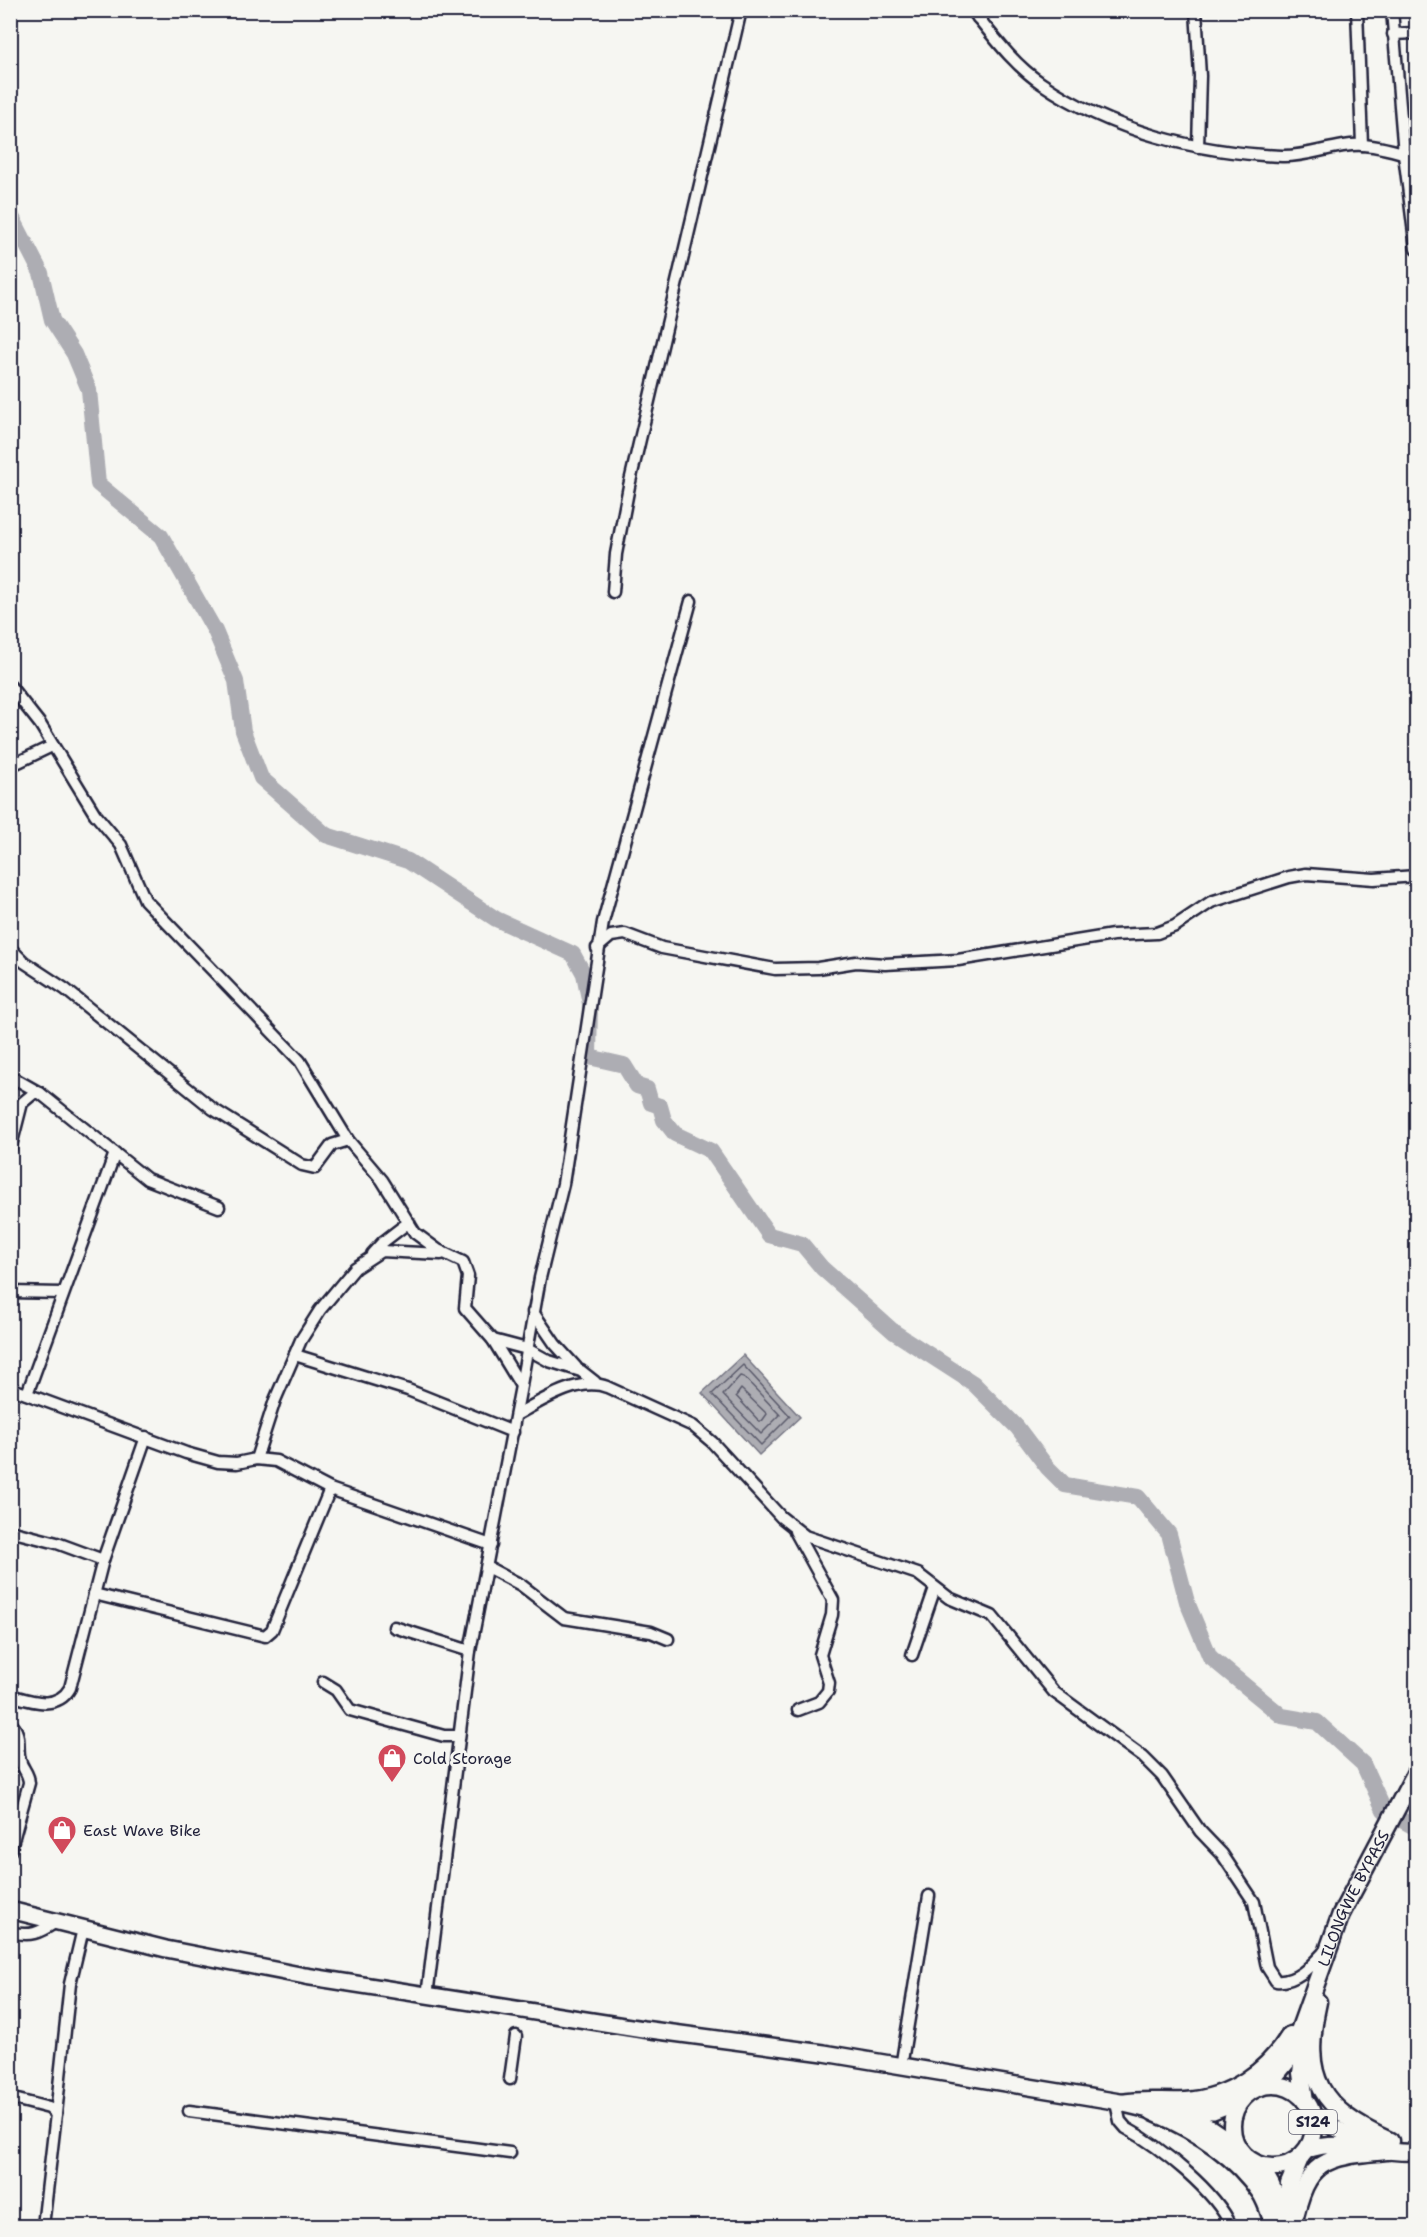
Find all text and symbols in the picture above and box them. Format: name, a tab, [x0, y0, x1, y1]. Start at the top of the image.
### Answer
shop icon: Cold Storage	[376, 1742, 408, 1784]
place label: Cold Storage	[413, 1748, 512, 1769]
shop icon: East Wave Bike	[46, 1814, 78, 1856]
place label: East Wave Bike	[83, 1820, 201, 1841]
street label: LILONGWE BYPASS	[1313, 1826, 1394, 1969]
road number: S124	[1289, 2110, 1337, 2134]

